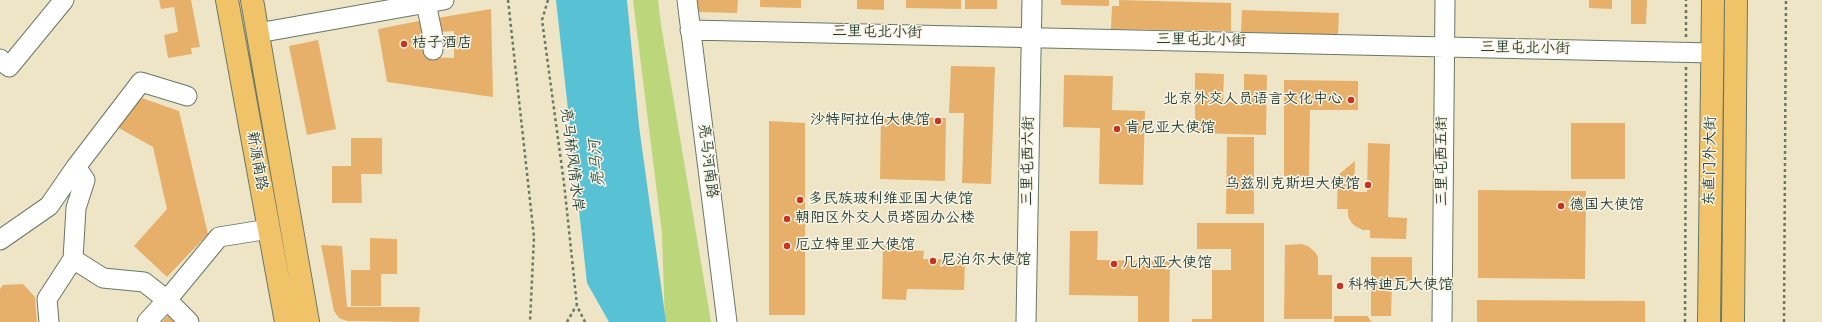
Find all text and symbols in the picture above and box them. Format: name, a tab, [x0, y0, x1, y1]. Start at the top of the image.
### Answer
street label: 三里屯北小街	[832, 23, 922, 43]
street label: 三里屯北小街	[1156, 31, 1246, 51]
place label: 桔子酒店	[412, 35, 472, 53]
marker: 桔子酒店	[399, 39, 409, 49]
street label: 三里屯北小街	[1480, 39, 1570, 59]
place label: 北京外交人员语言文化中心	[1163, 91, 1343, 109]
marker: 北京外交人员语言文化中心	[1346, 95, 1356, 105]
street label: 亮马桥风情水岸	[556, 107, 586, 213]
place label: 沙特阿拉伯大使馆	[810, 112, 930, 130]
marker: 沙特阿拉伯大使馆	[933, 116, 943, 126]
street label: 三里屯西六街	[1019, 116, 1039, 206]
street label: 三里屯西五街	[1434, 116, 1452, 206]
street label: 东直门外大街	[1701, 116, 1721, 206]
place label: 肯尼亚大使馆	[1125, 120, 1215, 138]
street label: 亮马河南路	[693, 123, 721, 199]
marker: 肯尼亚大使馆	[1112, 124, 1122, 134]
street label: 新源南路	[242, 130, 270, 192]
water label: 亮马河	[586, 138, 610, 188]
place label: 乌兹别克斯坦大使馆	[1225, 176, 1360, 194]
marker: 乌兹别克斯坦大使馆	[1363, 180, 1373, 190]
place label: 多民族玻利维亚国大使馆	[808, 191, 973, 209]
marker: 多民族玻利维亚国大使馆	[795, 195, 805, 205]
place label: 德国大使馆	[1569, 197, 1644, 215]
marker: 德国大使馆	[1556, 201, 1566, 211]
place label: 朝阳区外交人员塔园办公楼	[795, 210, 975, 228]
marker: 朝阳区外交人员塔园办公楼	[782, 214, 792, 224]
place label: 厄立特里亚大使馆	[795, 237, 915, 255]
marker: 厄立特里亚大使馆	[782, 241, 792, 251]
place label: 尼泊尔大使馆	[941, 252, 1031, 270]
place label: 几内亚大使馆	[1122, 255, 1212, 273]
marker: 尼泊尔大使馆	[928, 256, 938, 266]
marker: 几内亚大使馆	[1109, 259, 1119, 269]
place label: 科特迪瓦大使馆	[1348, 277, 1453, 295]
marker: 科特迪瓦大使馆	[1335, 281, 1345, 291]

